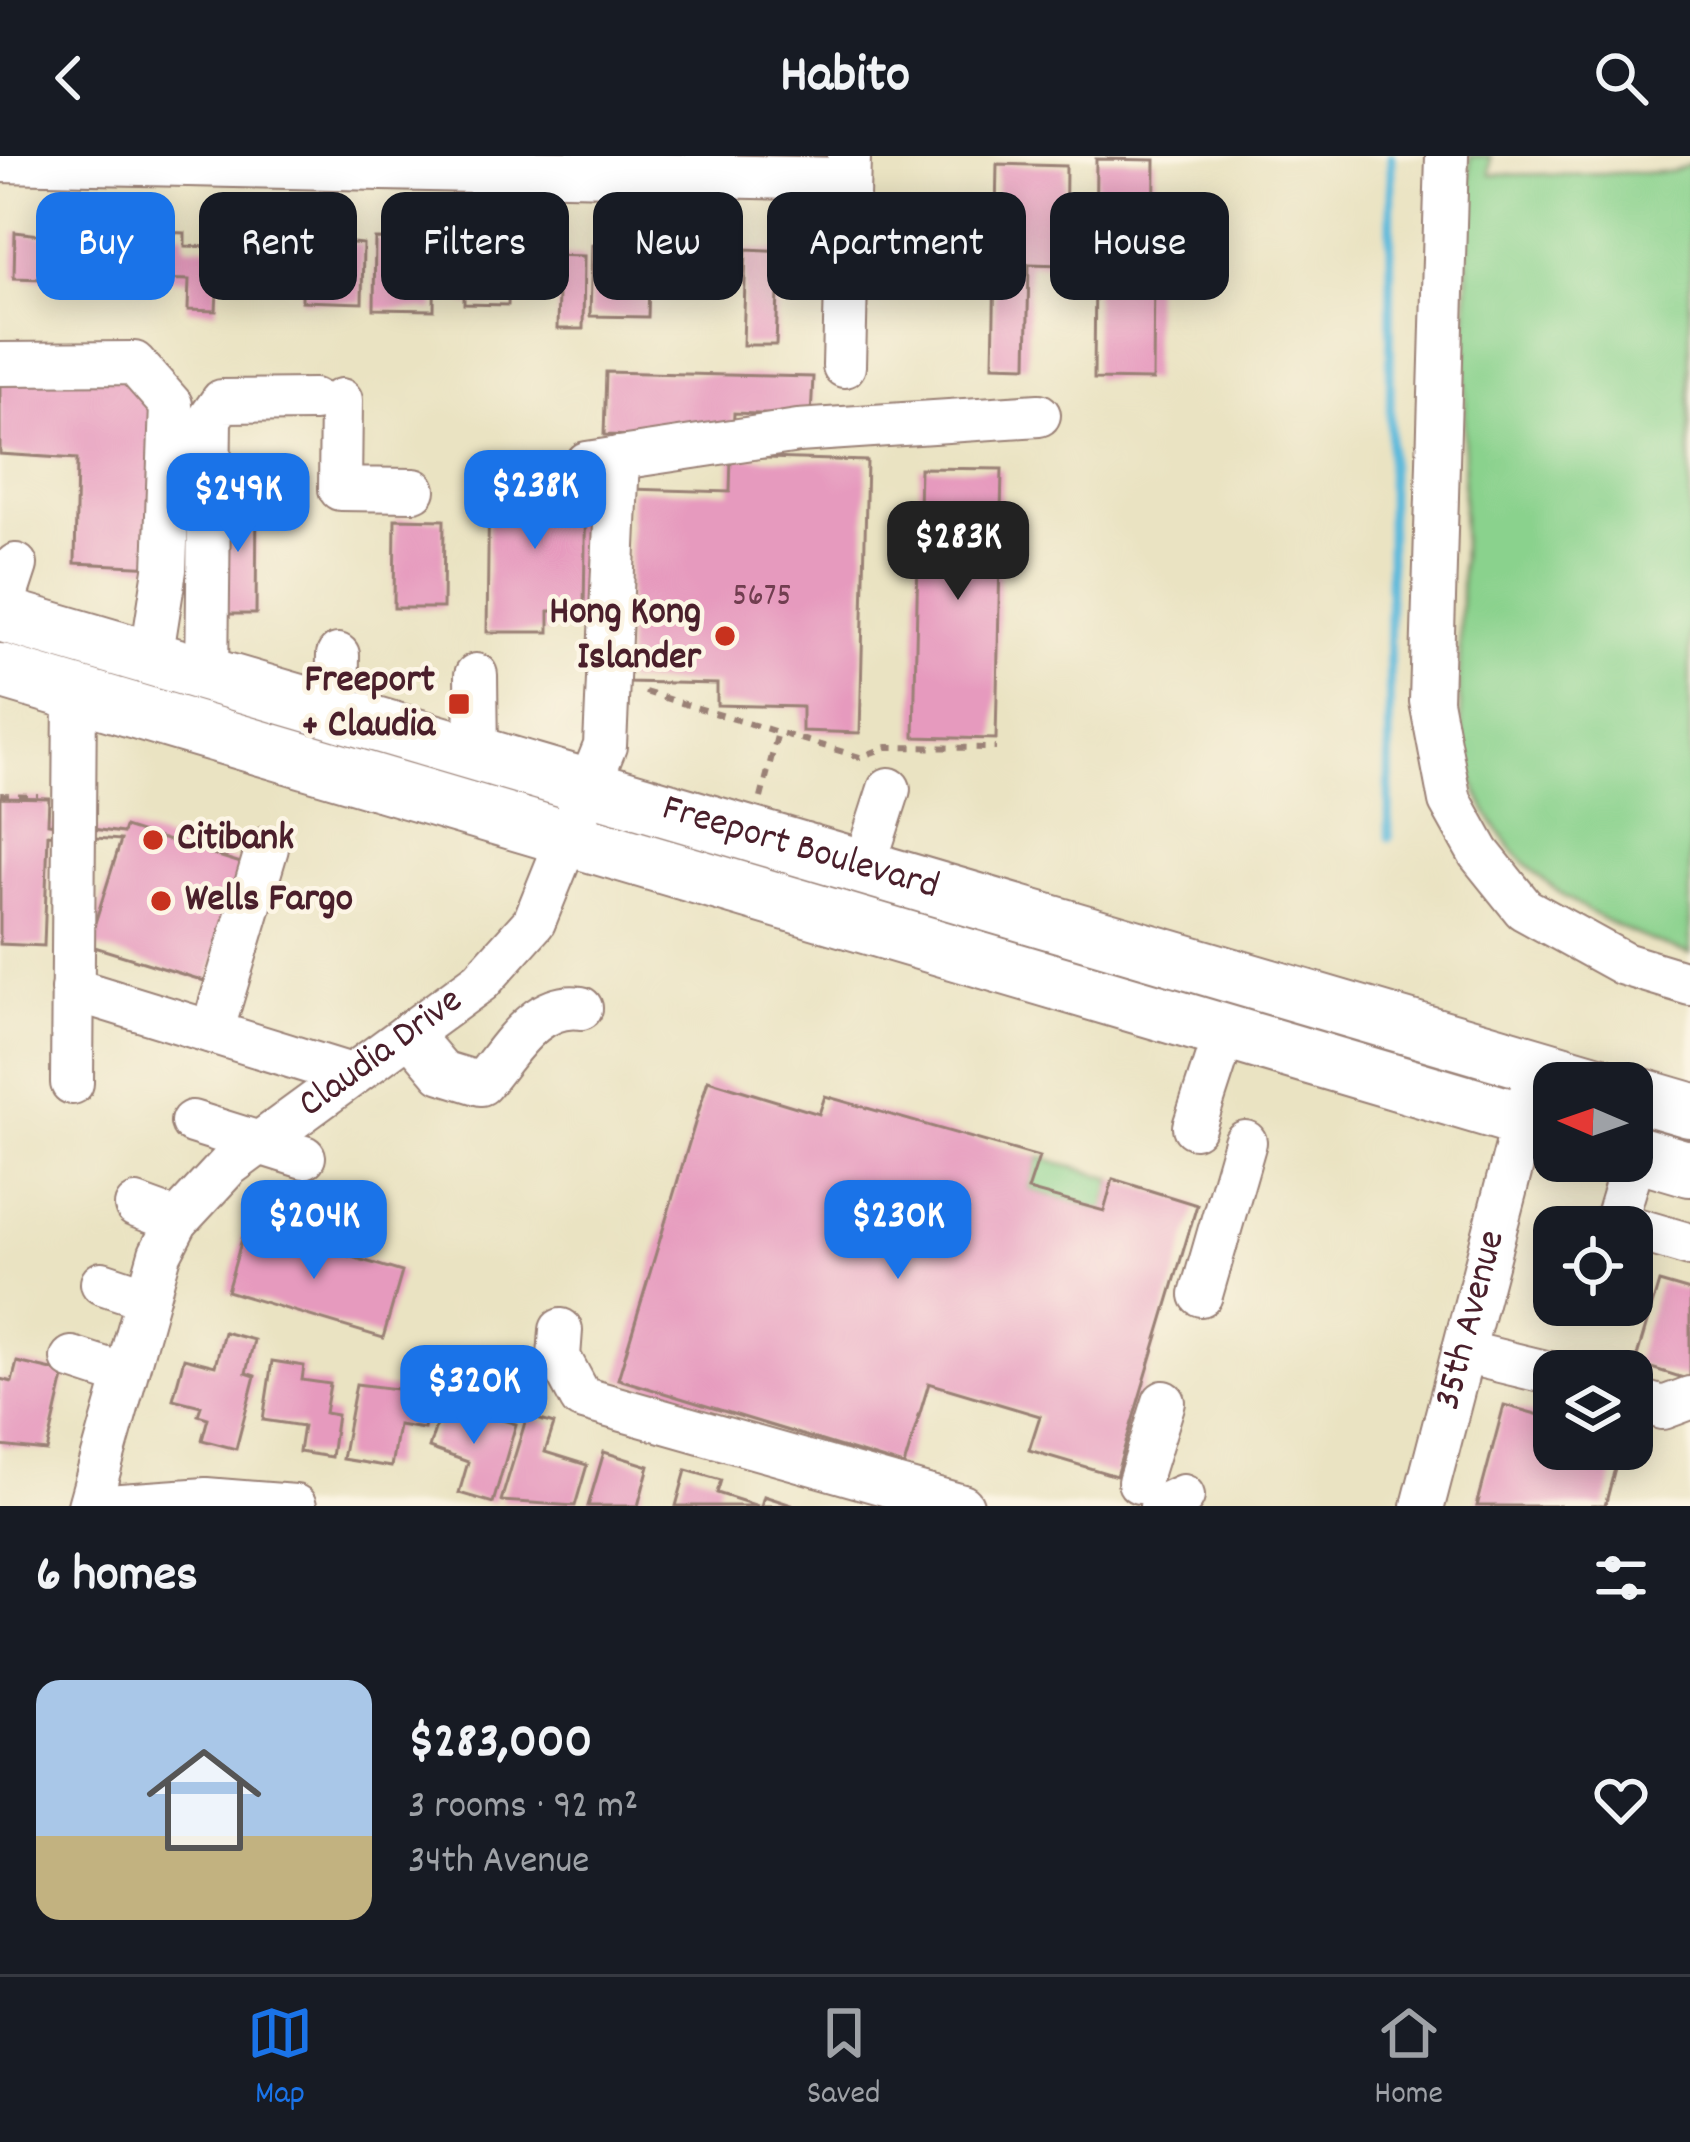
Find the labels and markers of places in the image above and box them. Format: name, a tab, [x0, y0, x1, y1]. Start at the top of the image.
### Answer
pin: $238K	[451, 450, 619, 552]
pin: $249K	[154, 453, 322, 555]
pin: $283K	[874, 501, 1042, 603]
place label: Hong Kong Islander	[549, 587, 702, 687]
marker: Hong Kong Islander	[712, 623, 738, 649]
place label: Freeport + Claudia	[301, 655, 437, 755]
marker: Freeport + Claudia	[446, 691, 472, 717]
place label: Citibank	[177, 813, 294, 868]
marker: Citibank	[140, 827, 166, 853]
place label: Wells Fargo	[185, 874, 353, 929]
marker: Wells Fargo	[148, 888, 174, 914]
pin: $204K	[230, 1180, 398, 1282]
pin: $230K	[814, 1180, 982, 1282]
pin: $320K	[390, 1345, 558, 1447]

